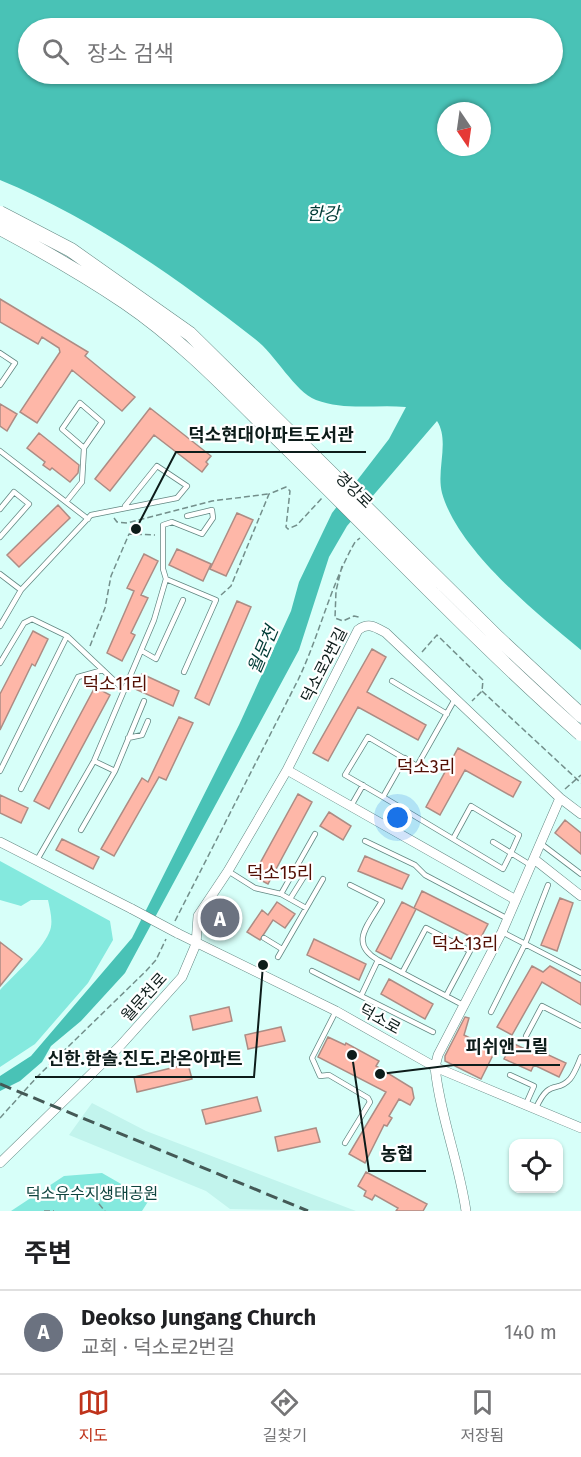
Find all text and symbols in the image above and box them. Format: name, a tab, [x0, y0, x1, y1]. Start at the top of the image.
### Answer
search box	[18, 18, 563, 84]
icon: search	[39, 35, 72, 68]
text: 장소 검색	[87, 40, 174, 67]
north arrow	[437, 102, 491, 156]
water label: 한강	[306, 203, 342, 225]
callout: 덕소현대아파트도서관	[176, 416, 366, 452]
text: 덕소현대아파트도서관	[188, 424, 354, 446]
street label: 경강로	[332, 468, 377, 512]
water label: 월문천	[243, 621, 284, 677]
street label: 덕소로2번길	[297, 624, 351, 706]
district label: 덕소11리	[82, 673, 148, 695]
district label: 덕소3리	[397, 756, 455, 778]
your location	[383, 803, 412, 832]
district label: 덕소15리	[247, 862, 313, 884]
pin: A	[200, 896, 240, 940]
district label: 덕소13리	[432, 933, 498, 955]
street label: 월문천로	[117, 969, 171, 1025]
street label: 덕소로	[356, 1000, 404, 1038]
callout: 피쉬앤그릴	[454, 1029, 560, 1065]
text: 피쉬앤그릴	[466, 1036, 548, 1058]
callout: 신한.한솔.진도.라온아파트	[35, 1041, 254, 1077]
text: 신한.한솔.진도.라온아파트	[47, 1048, 243, 1070]
callout: 농협	[369, 1135, 426, 1171]
map controls	[509, 1139, 563, 1193]
button: locate	[509, 1139, 563, 1193]
text: 농협	[380, 1143, 414, 1165]
park label: 덕소유수지생태공원	[26, 1184, 158, 1203]
text: 주변	[24, 1238, 72, 1269]
text: Deokso Jungang Church	[81, 1304, 316, 1331]
text: A	[38, 1320, 49, 1344]
text: 140 m	[504, 1320, 557, 1344]
text: 교회 · 덕소로2번길	[81, 1335, 235, 1359]
tab: 지도	[77, 1386, 110, 1446]
tab: 길찾기	[263, 1386, 307, 1446]
tab: 저장됨	[460, 1386, 504, 1446]

